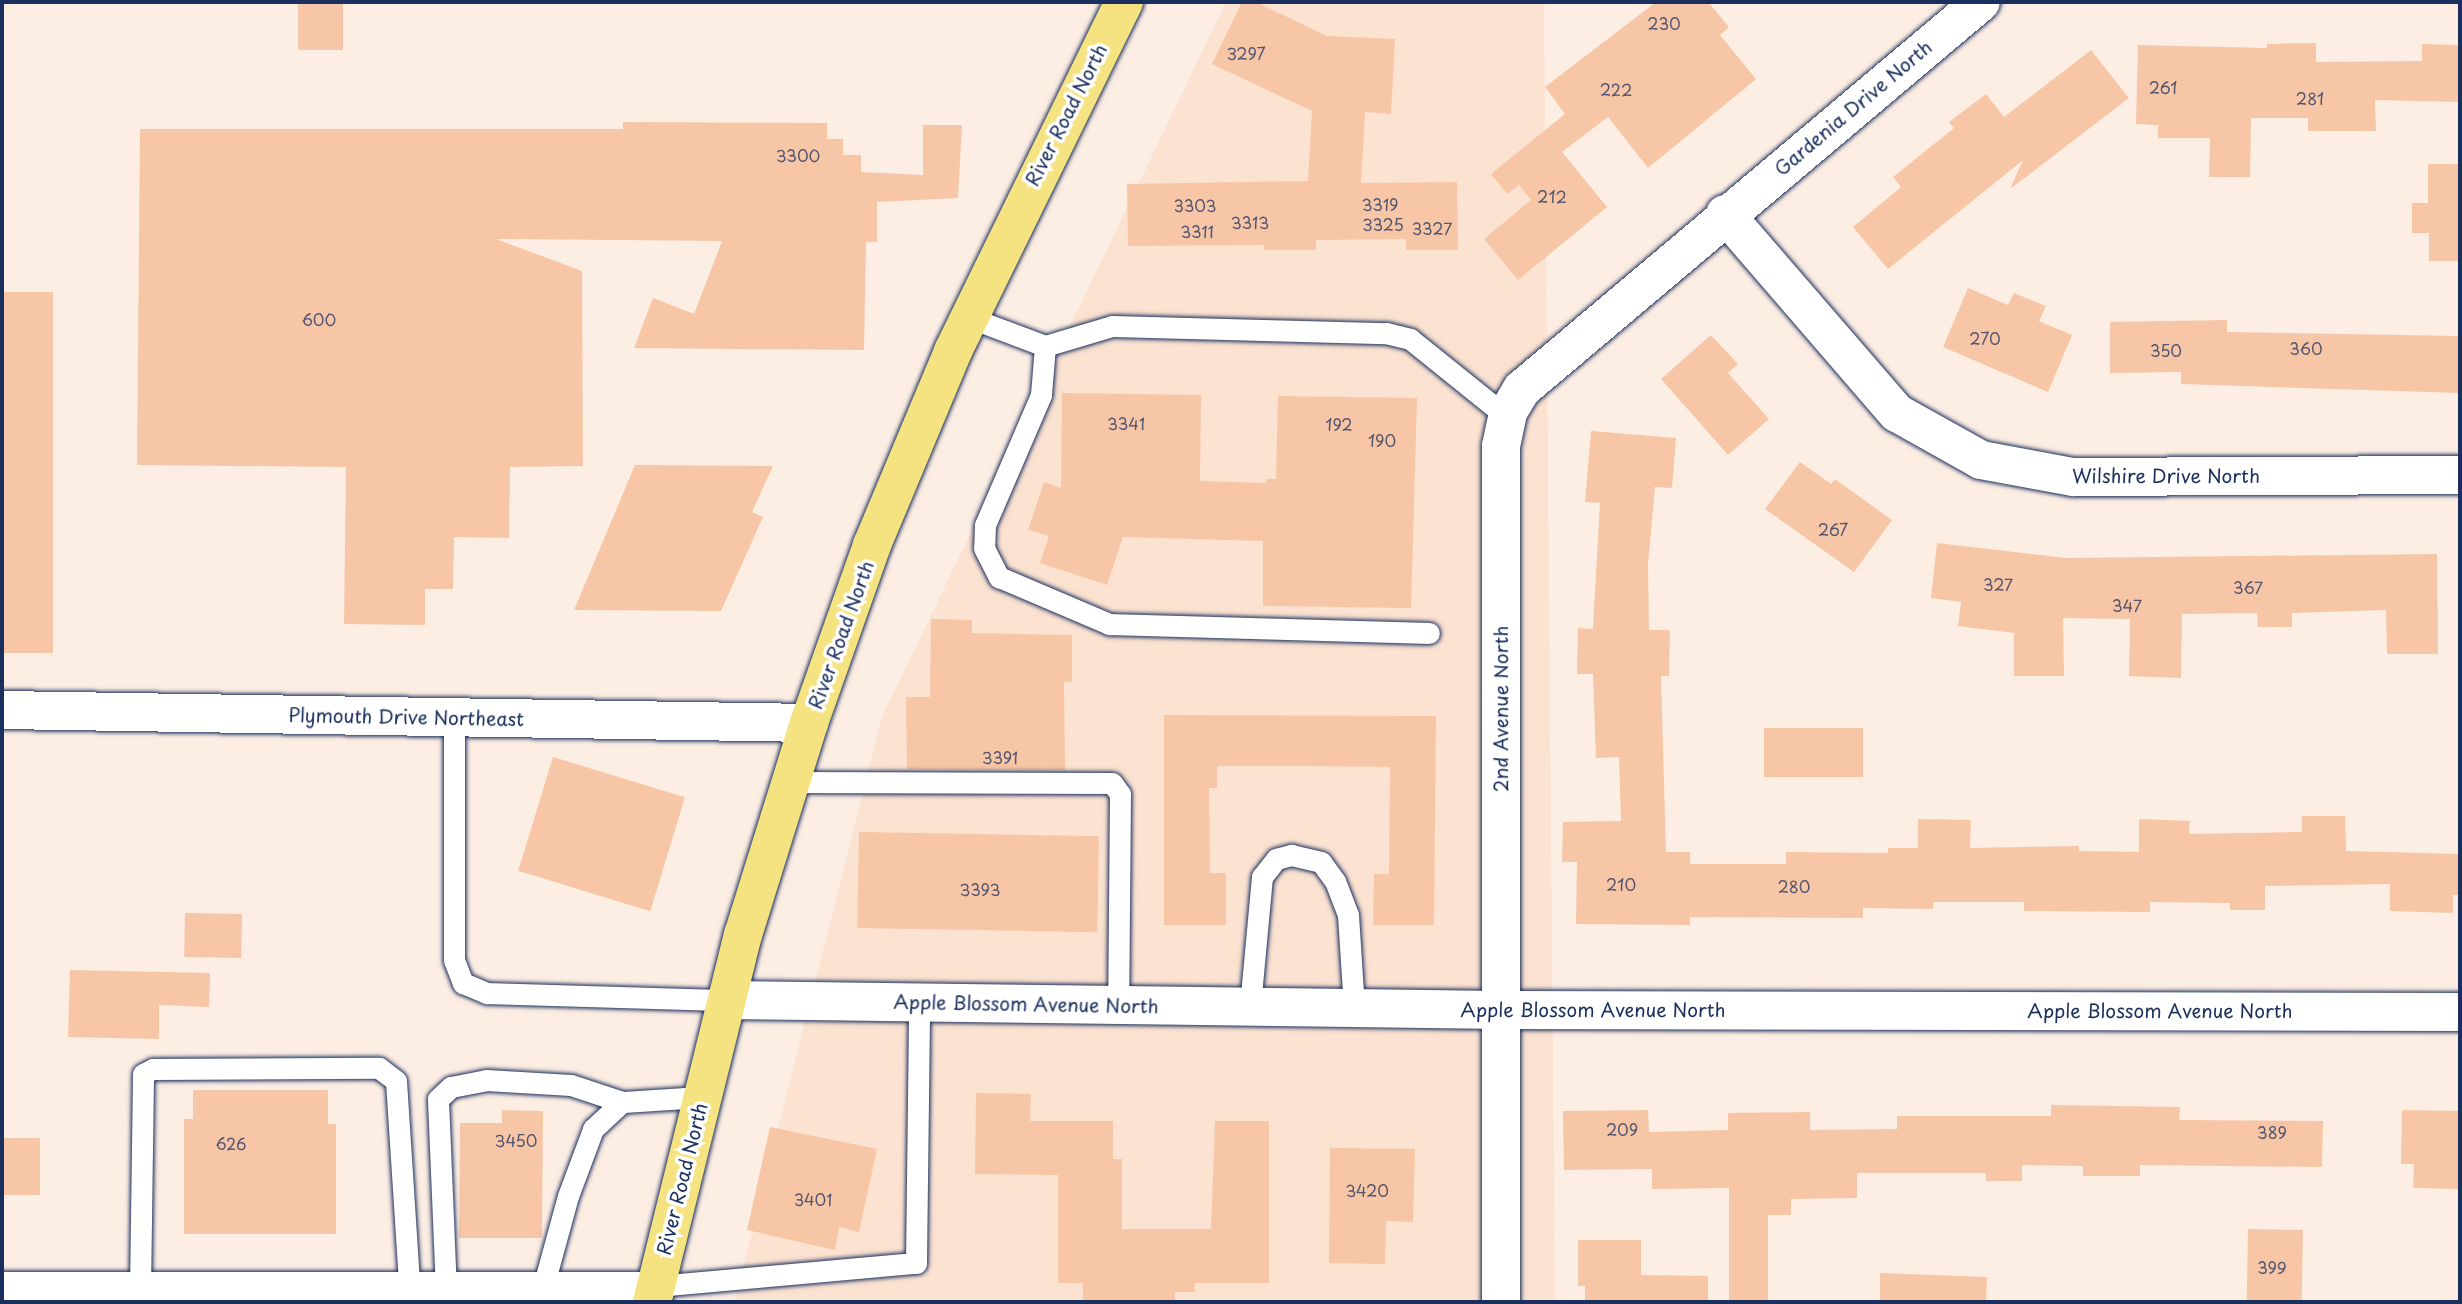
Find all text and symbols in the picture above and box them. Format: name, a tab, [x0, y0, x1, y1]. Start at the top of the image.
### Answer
house number: 230	[1647, 13, 1681, 33]
street label: Gardenia Drive North	[1770, 36, 1936, 180]
street label: River Road North	[1020, 39, 1112, 191]
house number: 3297	[1226, 43, 1266, 63]
house number: 261	[2149, 77, 2177, 97]
house number: 222	[1600, 79, 1632, 99]
house number: 281	[2296, 88, 2324, 108]
house number: 3300	[776, 145, 820, 165]
house number: 212	[1537, 186, 1567, 206]
house number: 3319	[1362, 194, 1398, 214]
house number: 3303	[1173, 195, 1217, 215]
house number: 3313	[1231, 212, 1269, 232]
house number: 3325	[1362, 214, 1404, 234]
house number: 3327	[1412, 218, 1452, 238]
house number: 3311	[1180, 221, 1214, 241]
house number: 600	[302, 309, 336, 329]
house number: 270	[1969, 328, 2001, 348]
house number: 360	[2289, 338, 2323, 358]
house number: 350	[2150, 340, 2182, 360]
house number: 3341	[1107, 413, 1145, 433]
house number: 192	[1325, 414, 1353, 434]
house number: 190	[1368, 430, 1396, 450]
street label: Wilshire Drive North	[2072, 465, 2260, 487]
house number: 267	[1818, 519, 1848, 539]
street label: River Road North	[803, 557, 879, 713]
house number: 327	[1983, 574, 2013, 594]
house number: 367	[2233, 577, 2263, 597]
house number: 347	[2112, 595, 2142, 615]
street label: 2nd Avenue North	[1490, 626, 1512, 792]
street label: Plymouth Drive Northeast	[287, 704, 525, 730]
house number: 3391	[982, 747, 1018, 767]
house number: 210	[1606, 874, 1636, 894]
house number: 280	[1778, 876, 1810, 896]
house number: 3393	[960, 879, 1000, 899]
street label: Apple Blossom Avenue North	[893, 990, 1159, 1018]
street label: Apple Blossom Avenue North	[1461, 999, 1725, 1021]
street label: Apple Blossom Avenue North	[2028, 1000, 2292, 1022]
street label: River Road North	[652, 1100, 712, 1258]
house number: 209	[1606, 1119, 1638, 1139]
house number: 389	[2257, 1122, 2287, 1142]
house number: 3450	[495, 1130, 537, 1150]
house number: 626	[215, 1133, 247, 1153]
house number: 3420	[1345, 1180, 1389, 1200]
house number: 3401	[794, 1189, 832, 1209]
house number: 399	[2257, 1257, 2287, 1277]

